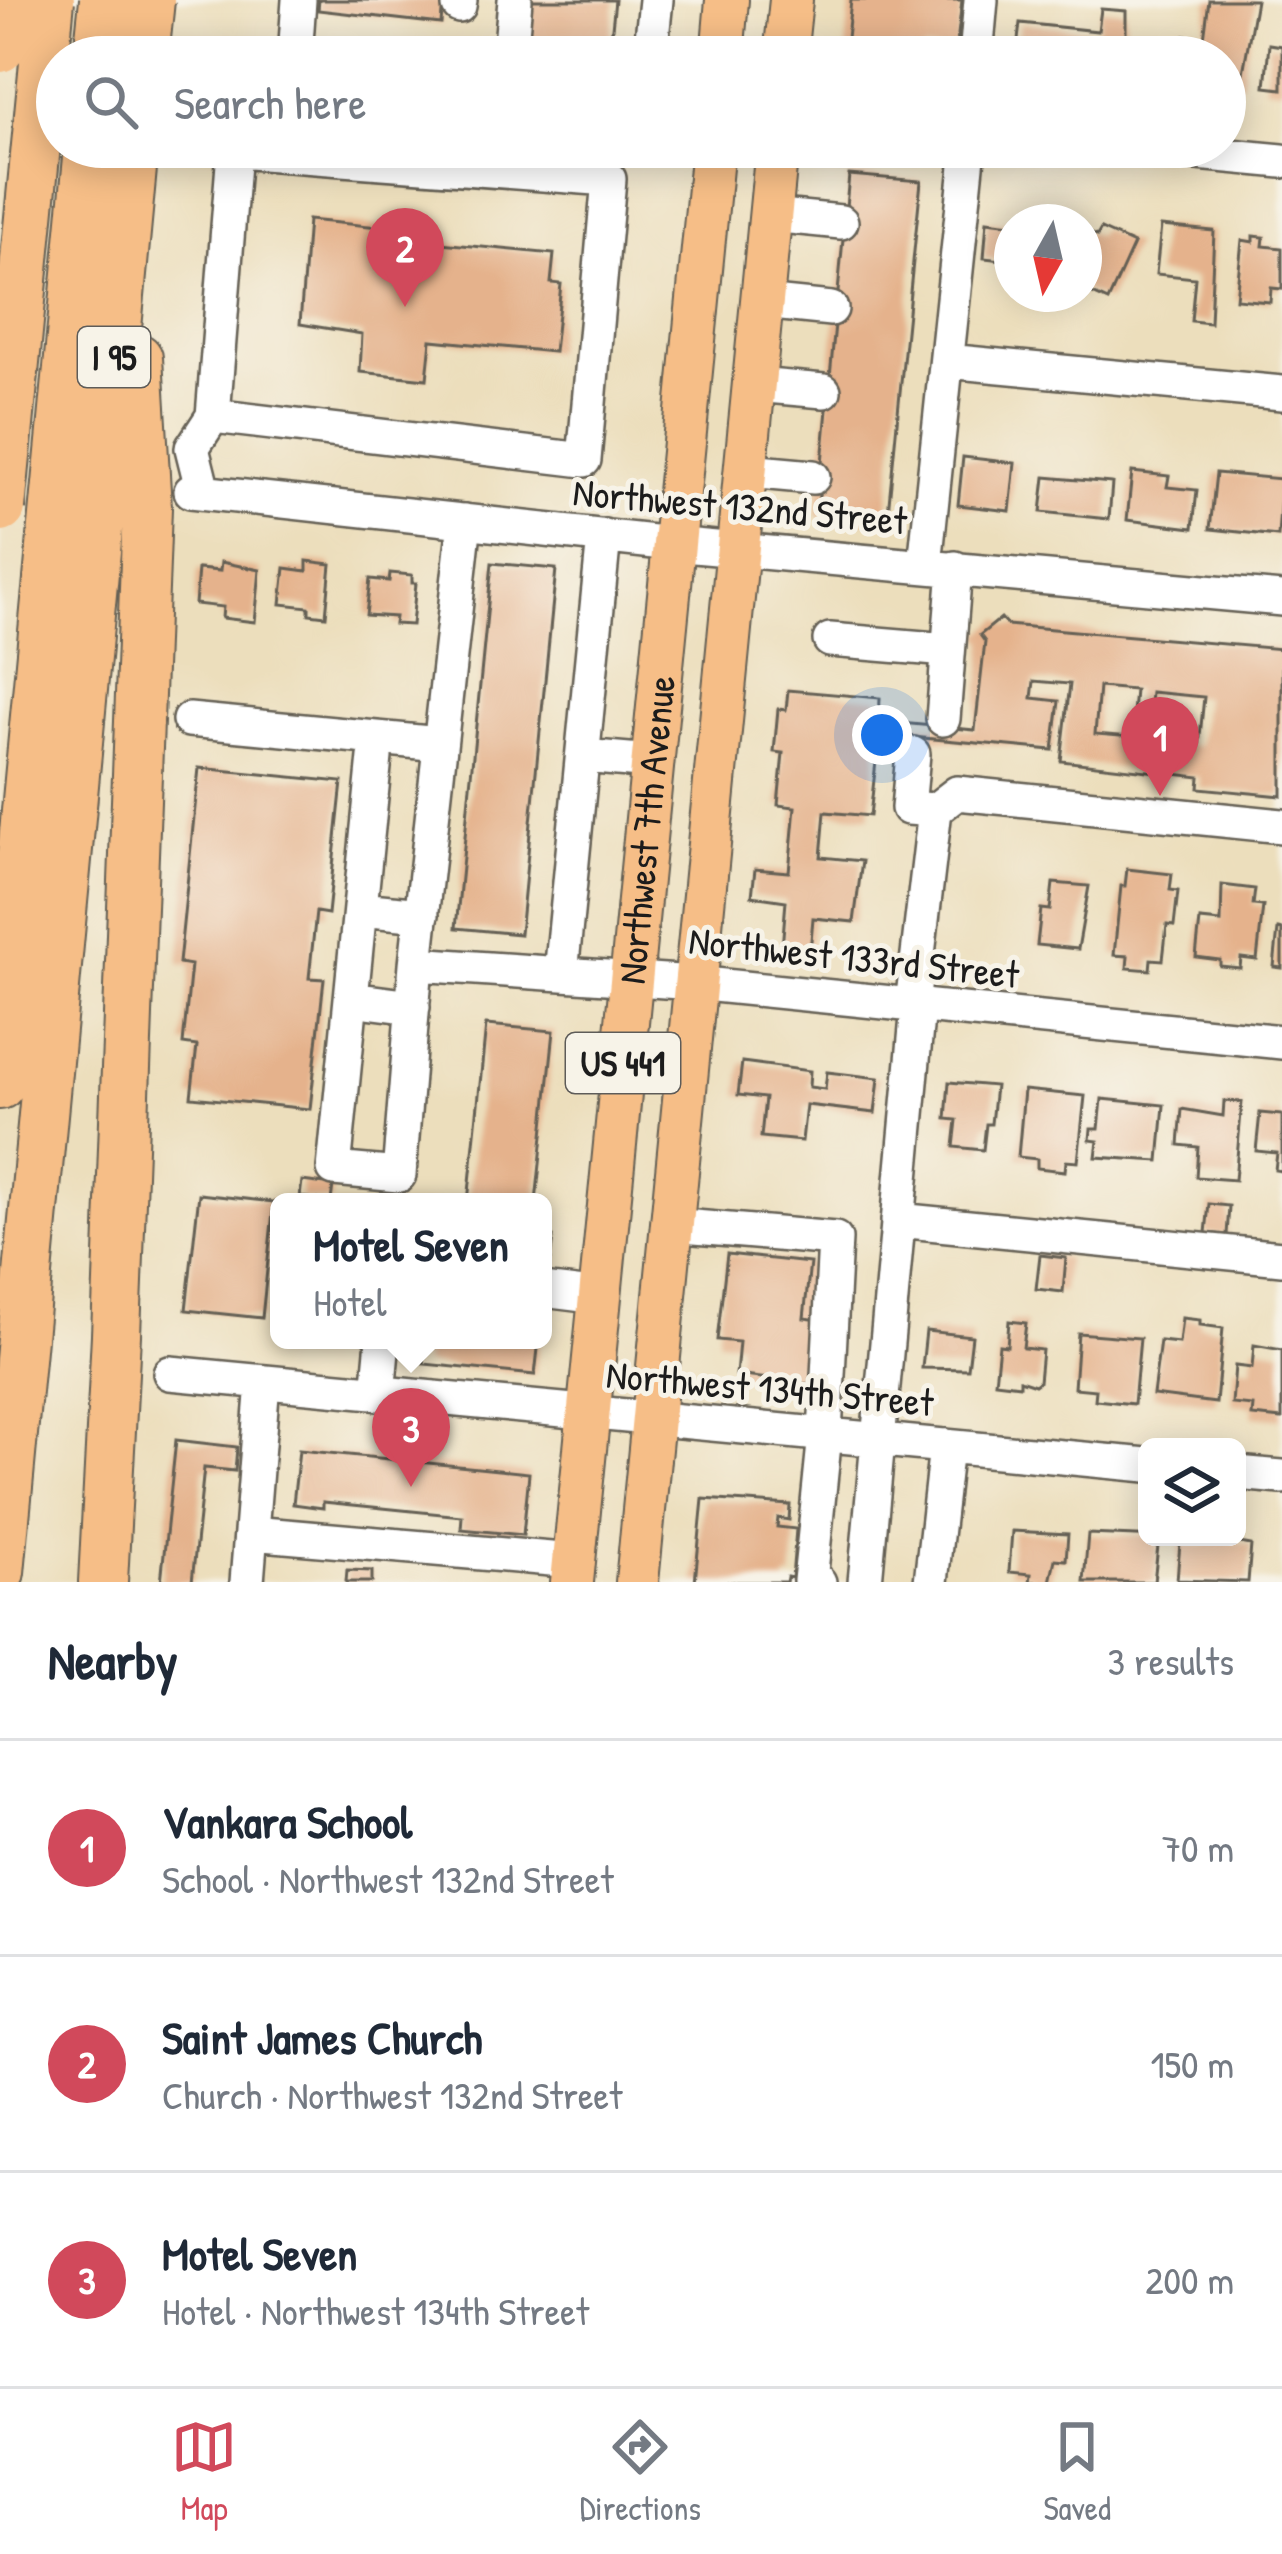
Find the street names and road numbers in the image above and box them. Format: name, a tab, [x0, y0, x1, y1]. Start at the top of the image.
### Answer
road number: I 95	[78, 327, 150, 387]
street label: Northwest 132nd Street	[571, 465, 910, 547]
street label: Northwest 7th Avenue	[604, 673, 687, 986]
street label: Northwest 133rd Street	[687, 913, 1022, 1000]
road number: US 441	[566, 1033, 680, 1093]
street label: Northwest 134th Street	[604, 1347, 936, 1428]

